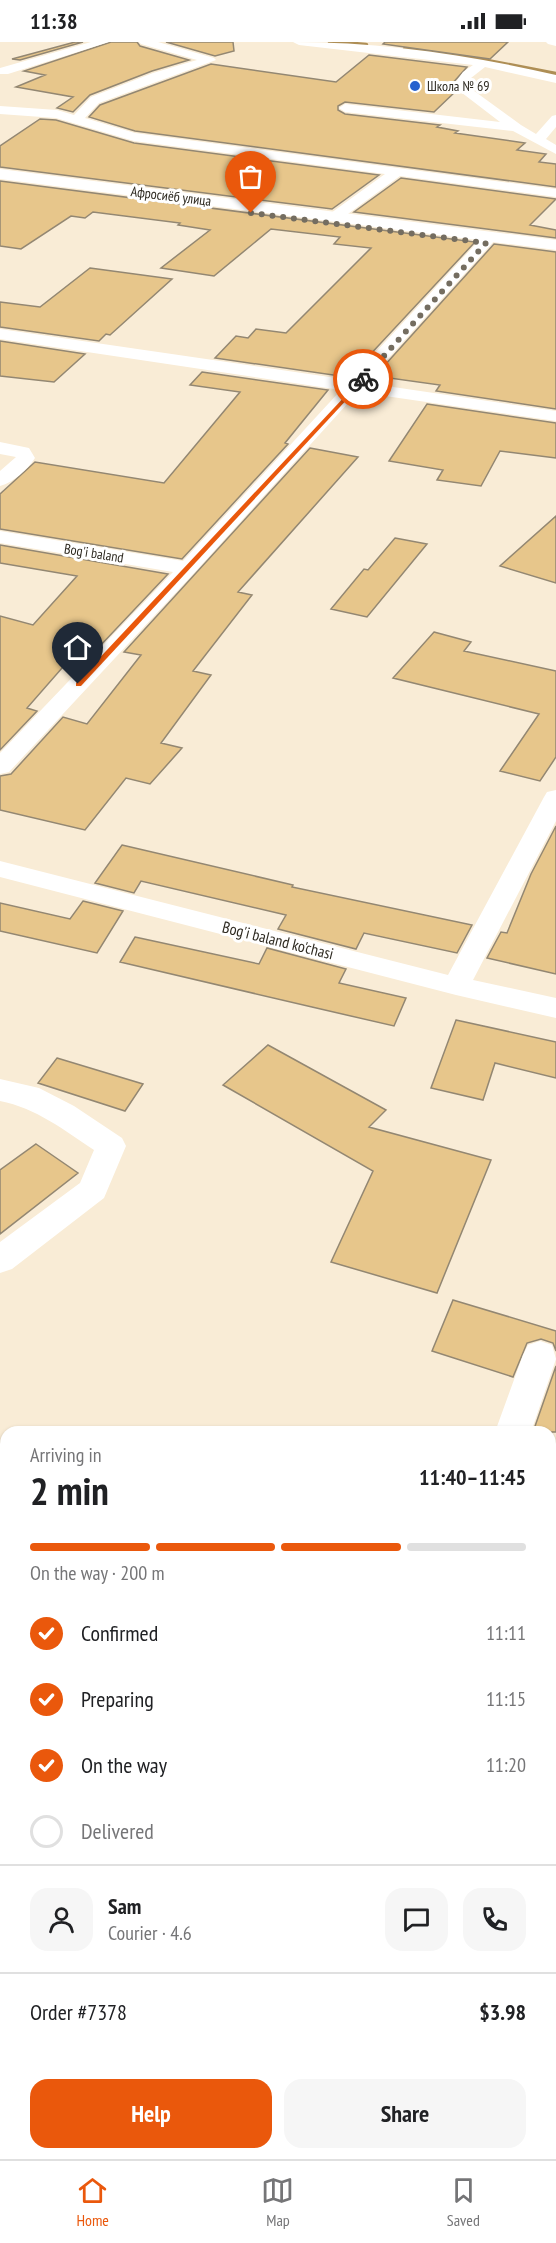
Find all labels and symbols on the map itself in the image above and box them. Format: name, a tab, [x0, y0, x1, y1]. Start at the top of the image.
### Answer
place label: Школа № 69	[427, 77, 490, 95]
marker: Школа № 69	[408, 79, 422, 93]
pin	[225, 151, 276, 213]
street label: Афросиёб улица	[130, 182, 212, 210]
courier	[333, 349, 393, 409]
street label: Bog'i baland	[63, 539, 125, 567]
pin	[52, 622, 103, 684]
street label: Bog'i baland ko'chasi	[220, 917, 336, 963]

